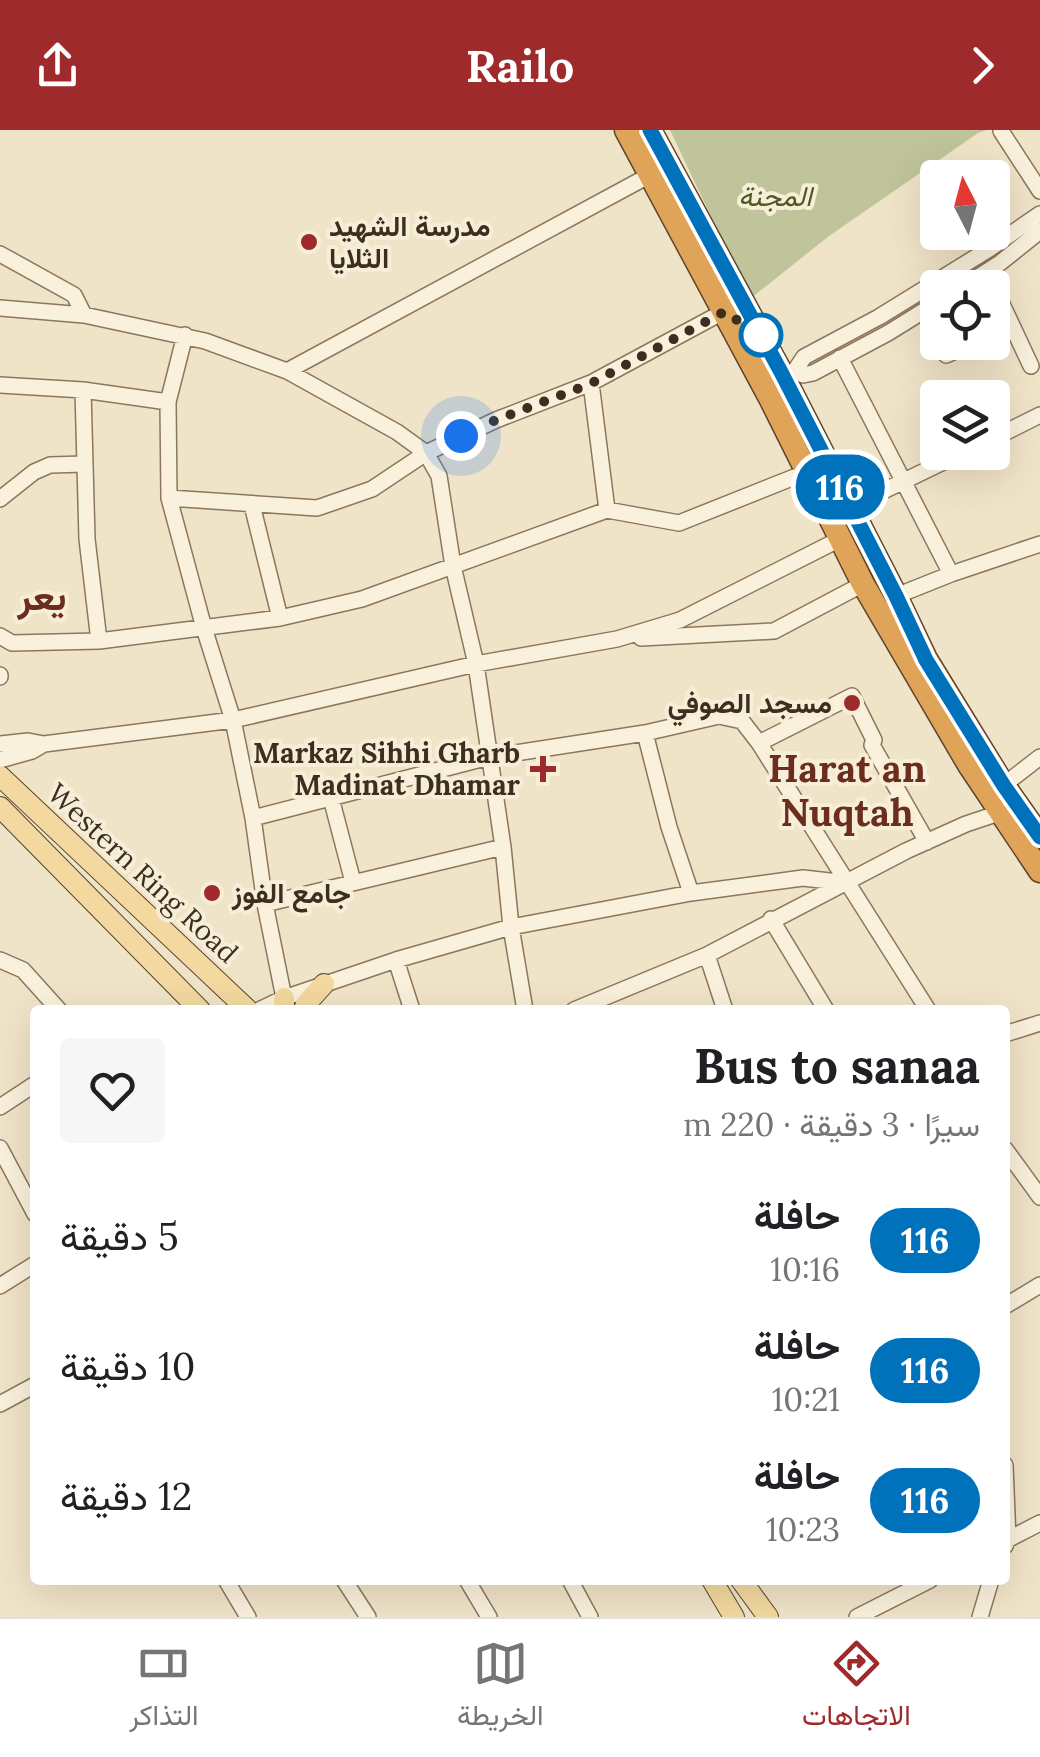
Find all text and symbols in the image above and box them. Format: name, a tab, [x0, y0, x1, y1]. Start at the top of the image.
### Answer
text: Railo	[466, 37, 574, 94]
icon: share	[30, 38, 85, 93]
icon: forward	[955, 38, 1010, 93]
north arrow	[920, 160, 1010, 250]
map controls	[920, 160, 1010, 470]
park label: المجنة	[738, 178, 815, 214]
place label: مدرسة الشهيد الثلايا	[329, 208, 491, 276]
marker: مدرسة الشهيد الثلايا	[298, 231, 320, 253]
button: locate	[920, 270, 1010, 360]
unlabelled marker	[740, 314, 782, 356]
button: layers	[920, 380, 1010, 470]
your location	[436, 411, 486, 461]
line badge: 116	[782, 454, 898, 520]
text: 116	[816, 465, 864, 510]
district label: يعر	[16, 572, 67, 621]
place label: مسجد الصوفي	[668, 685, 832, 727]
marker: مسجد الصوفي	[841, 692, 863, 714]
place label: Markaz Sihhi Gharb Madinat Dhamar	[253, 735, 521, 803]
district label: Harat an Nuqtah	[768, 744, 926, 836]
marker: Markaz Sihhi Gharb Madinat Dhamar	[530, 756, 556, 782]
street label: Western Ring Road	[40, 775, 246, 971]
place label: جامع الفوز	[231, 875, 351, 913]
marker: جامع الفوز	[201, 882, 223, 904]
text: Bus to sanaa	[694, 1035, 980, 1096]
button: heart	[60, 1038, 165, 1143]
text: سيرًا · 3 دقيقة · 220 m	[683, 1104, 980, 1145]
text: حافلة	[754, 1191, 840, 1239]
text: 5 دقيقة	[60, 1212, 179, 1260]
text: 116	[901, 1218, 949, 1263]
text: 10:16	[770, 1249, 840, 1290]
text: حافلة	[754, 1321, 840, 1369]
text: 10 دقيقة	[60, 1342, 195, 1390]
text: 116	[901, 1348, 949, 1393]
text: 10:21	[772, 1379, 840, 1420]
text: حافلة	[754, 1451, 840, 1499]
text: 12 دقيقة	[60, 1472, 192, 1520]
text: 116	[901, 1478, 949, 1523]
text: 10:23	[766, 1509, 840, 1550]
tab: التذاكر	[129, 1636, 199, 1740]
tab: الخريطة	[457, 1636, 544, 1740]
tab: الاتجاهات	[802, 1636, 911, 1740]

